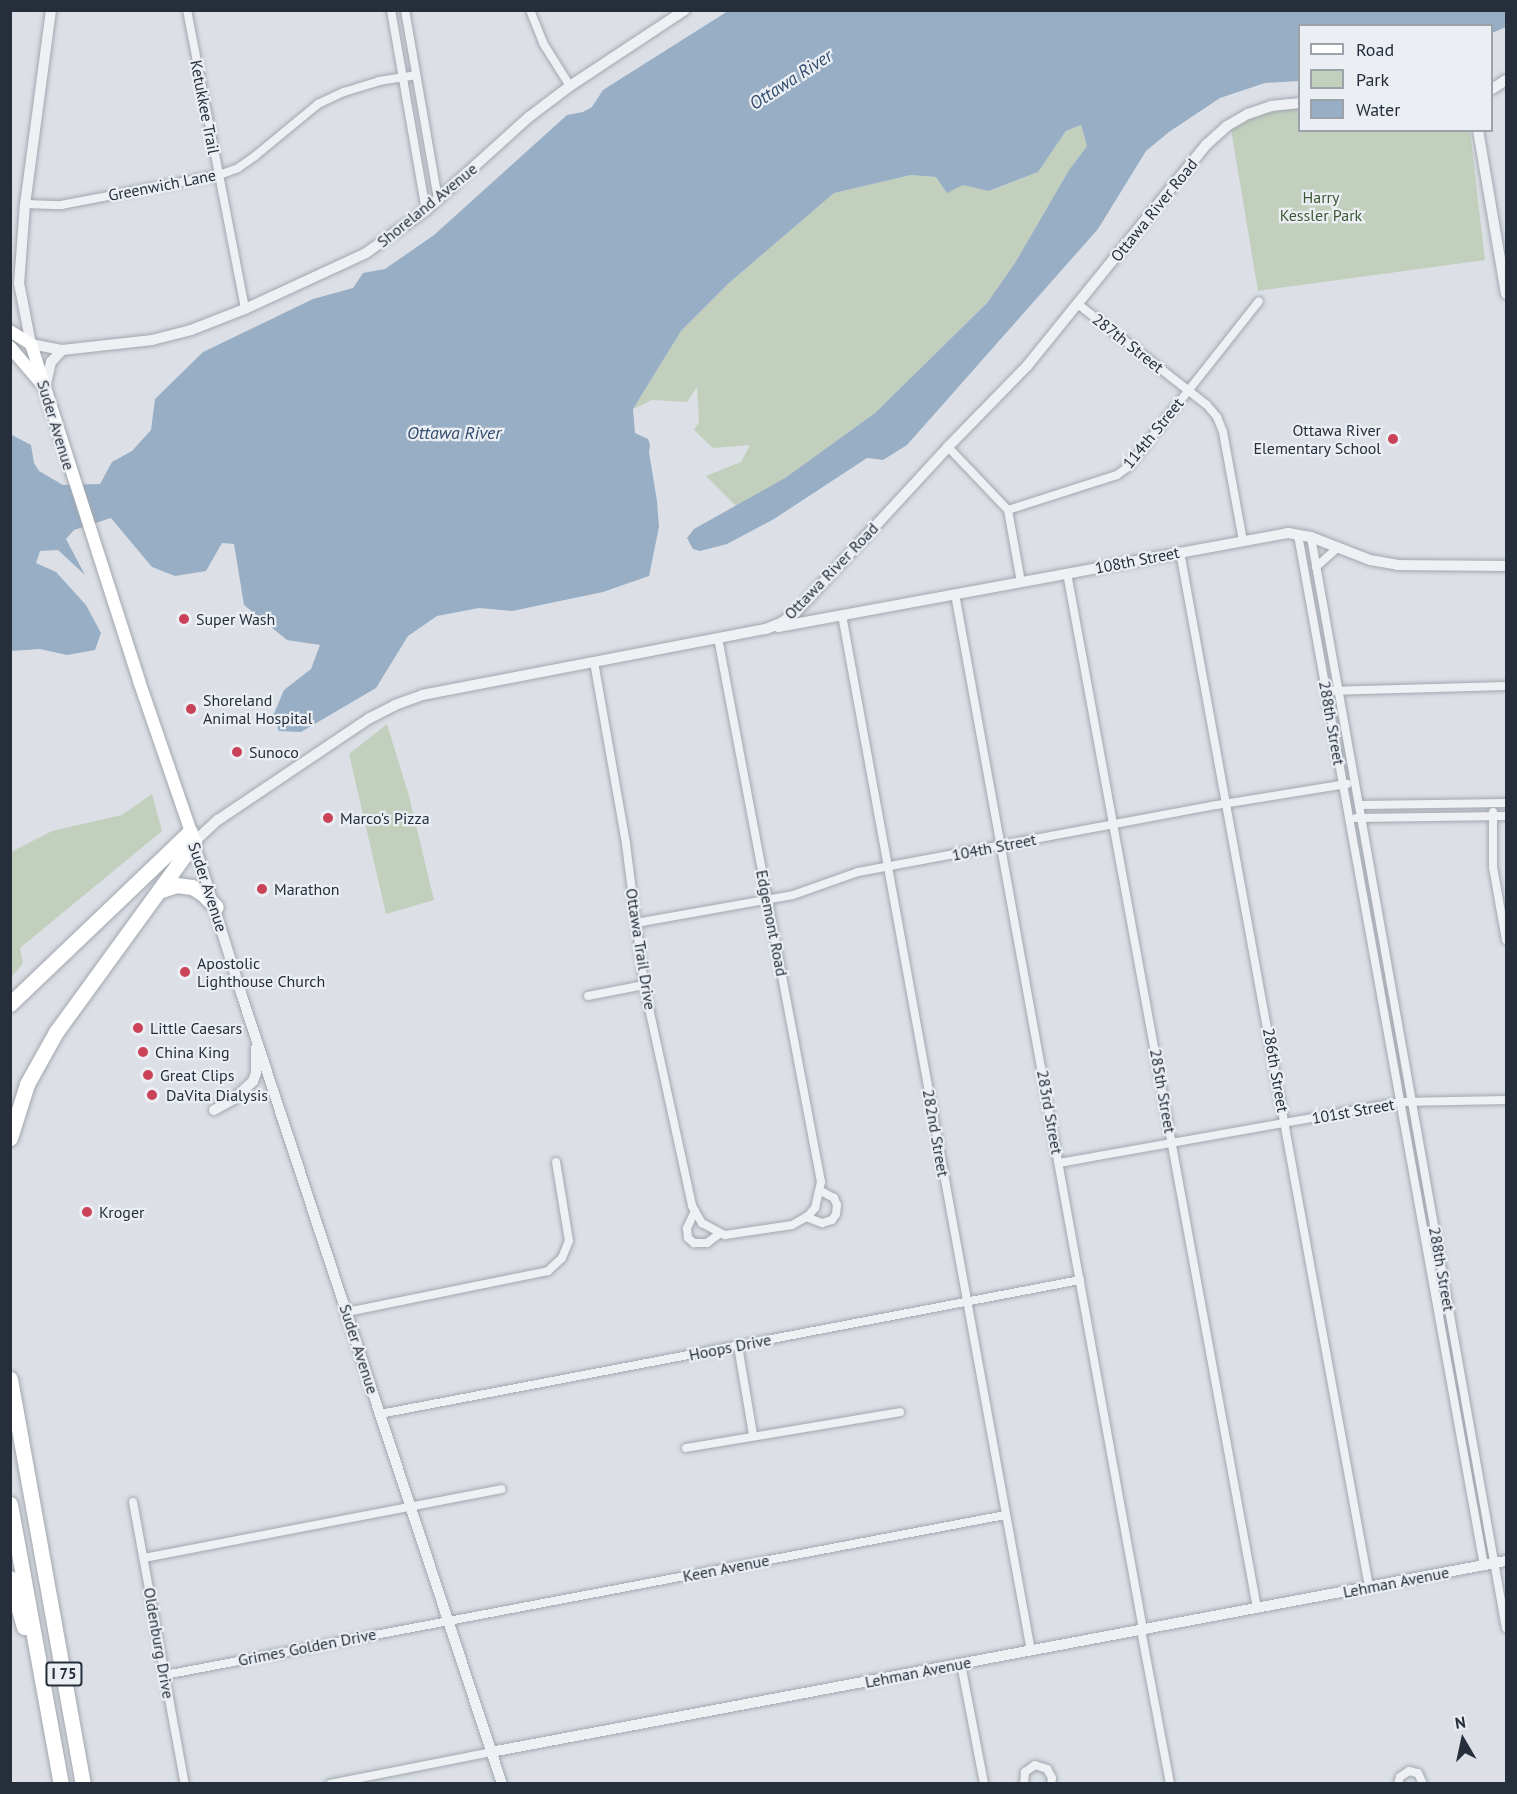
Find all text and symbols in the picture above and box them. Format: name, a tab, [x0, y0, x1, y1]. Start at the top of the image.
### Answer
legend	[1298, 24, 1493, 132]
text: Road	[1356, 38, 1394, 61]
water label: Ottawa River	[746, 45, 836, 115]
street label: Ketukkee Trail	[186, 58, 224, 156]
text: Park	[1356, 68, 1389, 91]
text: Water	[1356, 98, 1400, 121]
street label: Ottawa River Road	[1107, 155, 1201, 265]
street label: Shoreland Avenue	[373, 159, 481, 251]
street label: Greenwich Lane	[107, 165, 217, 205]
park label: Harry Kessler Park	[1280, 187, 1362, 225]
street label: 287th Street	[1089, 309, 1167, 377]
street label: Suder Avenue	[33, 377, 79, 473]
street label: 114th Street	[1119, 394, 1187, 472]
place label: Ottawa River Elementary School	[1253, 420, 1381, 458]
water label: Ottawa River	[407, 422, 501, 444]
marker: Ottawa River Elementary School	[1386, 432, 1400, 446]
street label: Ottawa River Road	[780, 519, 882, 623]
street label: 108th Street	[1093, 542, 1181, 578]
place label: Super Wash	[196, 609, 276, 629]
marker: Super Wash	[177, 612, 191, 626]
street label: 288th Street	[1315, 679, 1349, 767]
place label: Shoreland Animal Hospital	[203, 690, 312, 728]
marker: Shoreland Animal Hospital	[184, 702, 198, 716]
place label: Sunoco	[249, 742, 299, 762]
marker: Sunoco	[230, 745, 244, 759]
place label: Marco's Pizza	[340, 808, 430, 828]
marker: Marco's Pizza	[321, 811, 335, 825]
street label: 104th Street	[950, 829, 1038, 865]
street label: Suder Avenue	[184, 840, 232, 934]
street label: Edgemont Road	[752, 868, 792, 978]
place label: Marathon	[274, 879, 339, 899]
marker: Marathon	[255, 882, 269, 896]
street label: Ottawa Trail Drive	[622, 887, 660, 1011]
place label: Apostolic Lighthouse Church	[197, 953, 325, 991]
marker: Apostolic Lighthouse Church	[178, 965, 192, 979]
place label: Little Caesars	[150, 1018, 242, 1038]
marker: Little Caesars	[131, 1021, 145, 1035]
street label: 286th Street	[1259, 1026, 1293, 1114]
place label: China King	[155, 1042, 230, 1062]
marker: China King	[136, 1045, 150, 1059]
street label: 285th Street	[1146, 1047, 1180, 1135]
place label: Great Clips	[160, 1065, 234, 1085]
marker: Great Clips	[141, 1068, 155, 1082]
street label: 283rd Street	[1033, 1068, 1067, 1156]
place label: DaVita Dialysis	[166, 1085, 268, 1105]
marker: DaVita Dialysis	[143, 1086, 161, 1104]
street label: 282nd Street	[919, 1088, 953, 1178]
street label: 101st Street	[1310, 1094, 1396, 1128]
place label: Kroger	[99, 1202, 144, 1222]
marker: Kroger	[80, 1205, 94, 1219]
street label: 288th Street	[1425, 1225, 1459, 1313]
street label: Suder Avenue	[335, 1302, 383, 1396]
street label: Hoops Drive	[687, 1330, 773, 1364]
street label: Keen Avenue	[681, 1550, 771, 1586]
street label: Lehman Avenue	[1341, 1562, 1451, 1602]
street label: Oldenburg Drive	[140, 1586, 178, 1700]
street label: Grimes Golden Drive	[236, 1624, 378, 1670]
street label: Lehman Avenue	[863, 1652, 973, 1692]
road number: I 75	[44, 1662, 84, 1686]
north arrow	[1433, 1710, 1493, 1770]
text: N	[1453, 1712, 1467, 1733]

